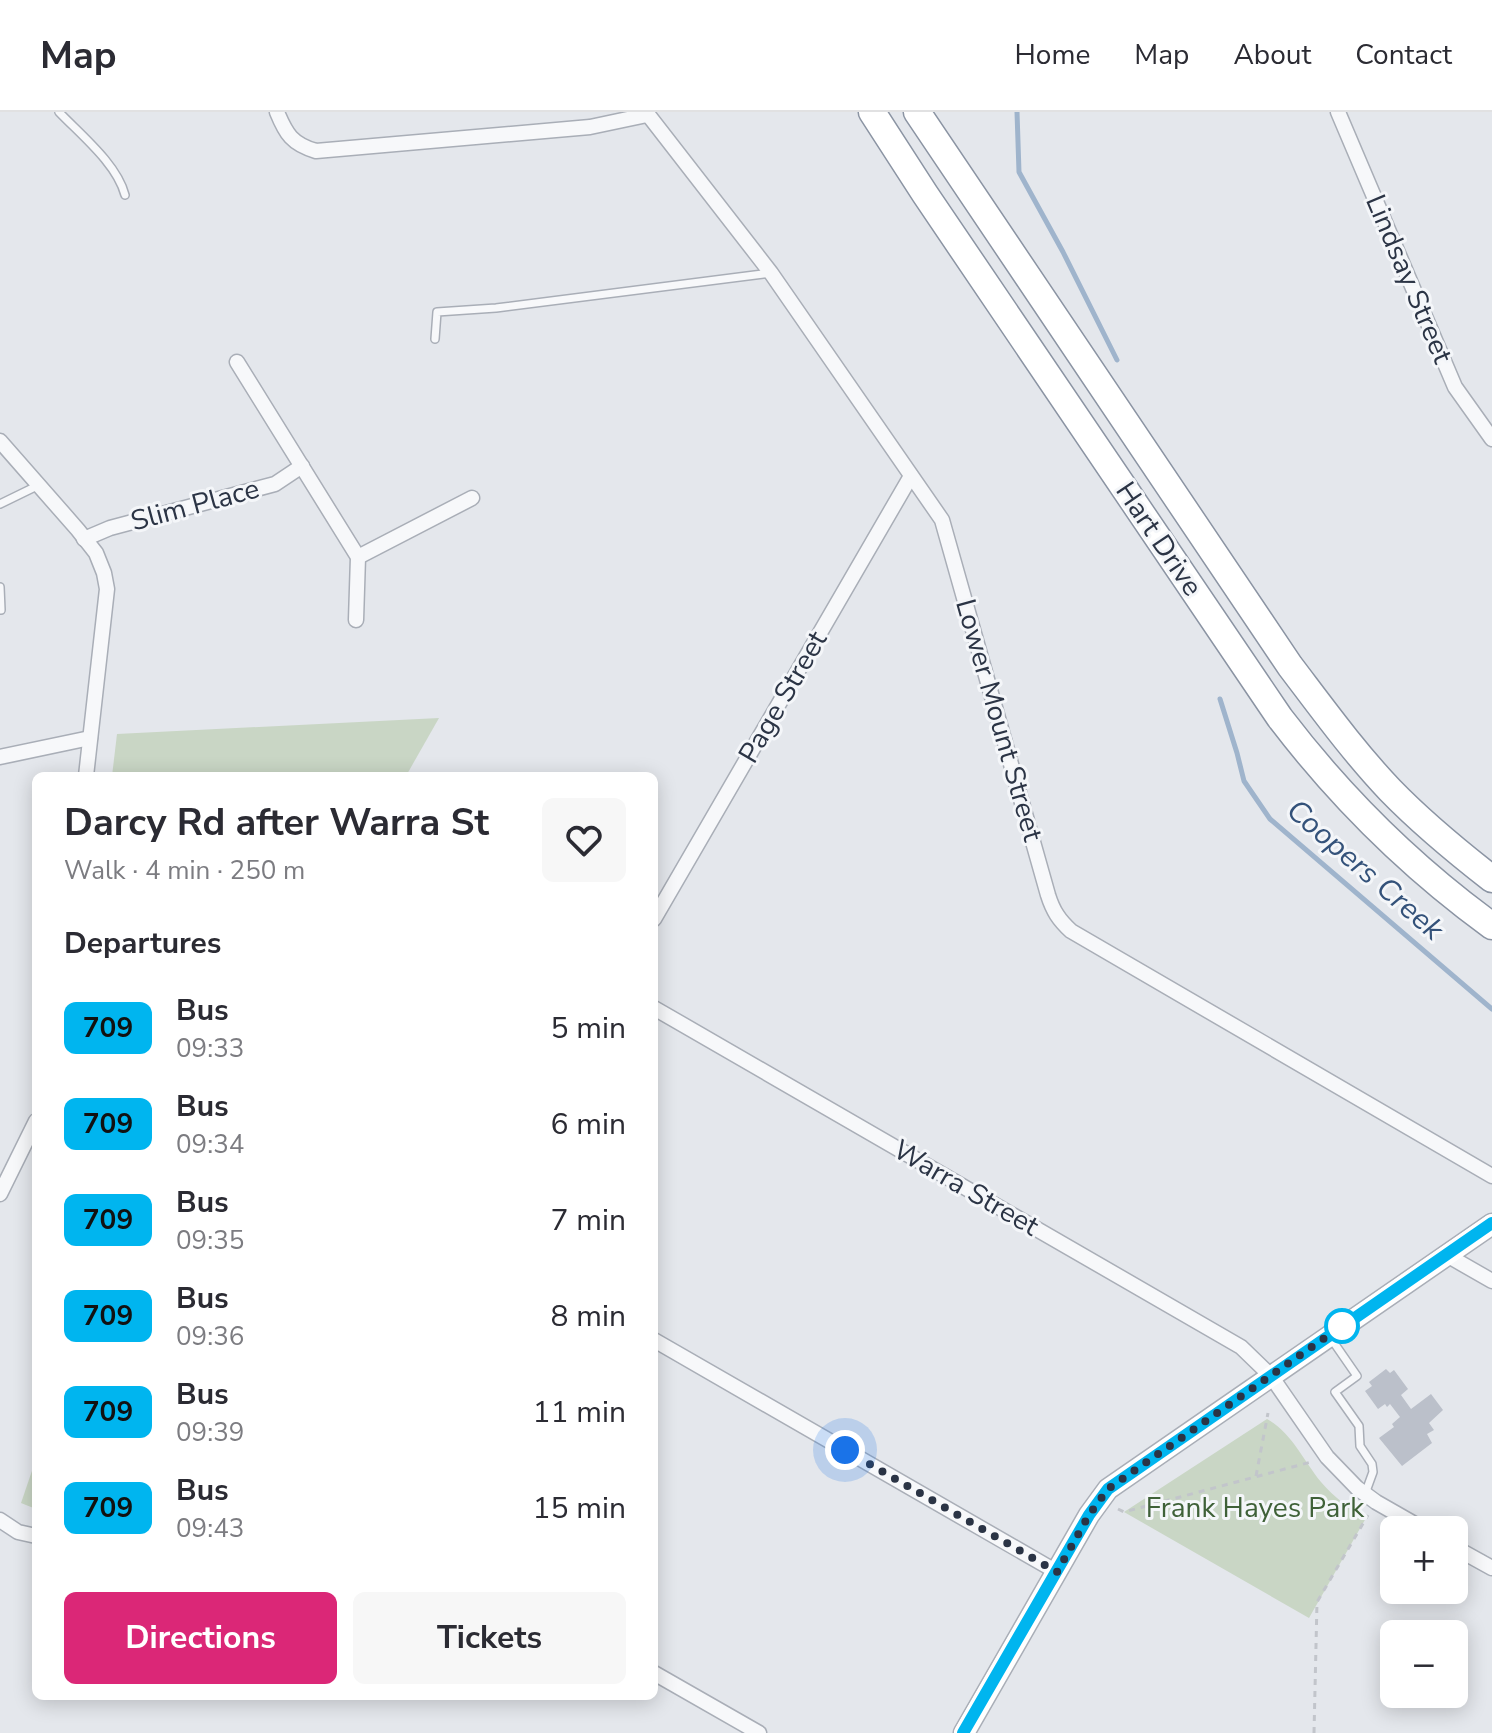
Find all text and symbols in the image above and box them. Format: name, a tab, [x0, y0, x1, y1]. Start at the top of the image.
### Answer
text: Map	[40, 30, 117, 81]
text: Home	[1015, 36, 1090, 74]
text: Map	[1134, 36, 1189, 74]
text: About	[1233, 36, 1311, 74]
text: Contact	[1355, 36, 1452, 74]
street label: Lindsay Street	[1356, 189, 1462, 369]
street label: Slim Place	[127, 470, 263, 540]
street label: Hart Drive	[1107, 474, 1211, 604]
street label: Lower Mount Street	[946, 594, 1052, 846]
street label: Page Street	[730, 624, 836, 770]
water label: Coopers Creek	[1277, 790, 1453, 951]
text: Darcy Rd after Warra St	[64, 797, 489, 848]
button: heart	[542, 798, 626, 882]
text: Walk · 4 min · 250 m	[64, 853, 305, 888]
text: Departures	[64, 923, 221, 964]
text: Bus	[176, 990, 229, 1031]
text: 5 min	[551, 1008, 626, 1049]
text: 709	[83, 1009, 133, 1047]
text: 09:33	[176, 1031, 244, 1066]
text: Bus	[176, 1086, 229, 1127]
text: 6 min	[551, 1104, 626, 1145]
text: 709	[83, 1105, 133, 1143]
text: 09:34	[176, 1127, 244, 1162]
street label: Warra Street	[886, 1131, 1046, 1245]
text: Bus	[176, 1182, 229, 1223]
text: 7 min	[551, 1200, 626, 1241]
text: 709	[83, 1201, 133, 1239]
text: 09:35	[176, 1223, 244, 1258]
text: Bus	[176, 1278, 229, 1319]
text: 8 min	[551, 1296, 626, 1337]
text: 709	[83, 1297, 133, 1335]
unlabelled marker	[1325, 1309, 1359, 1343]
text: 09:36	[176, 1319, 244, 1354]
text: Bus	[176, 1374, 229, 1415]
text: 11 min	[533, 1392, 626, 1433]
text: 709	[83, 1393, 133, 1431]
text: 09:39	[176, 1415, 244, 1450]
your location	[825, 1430, 865, 1470]
text: Bus	[176, 1470, 229, 1511]
text: 15 min	[533, 1488, 626, 1529]
text: 709	[83, 1489, 133, 1527]
park label: Frank Hayes Park	[1146, 1489, 1365, 1527]
text: 09:43	[176, 1511, 244, 1546]
map controls	[1380, 1516, 1468, 1708]
button: +	[1380, 1516, 1468, 1604]
button: Directions	[64, 1592, 337, 1684]
button: Tickets	[353, 1592, 626, 1684]
button: −	[1380, 1620, 1468, 1708]

